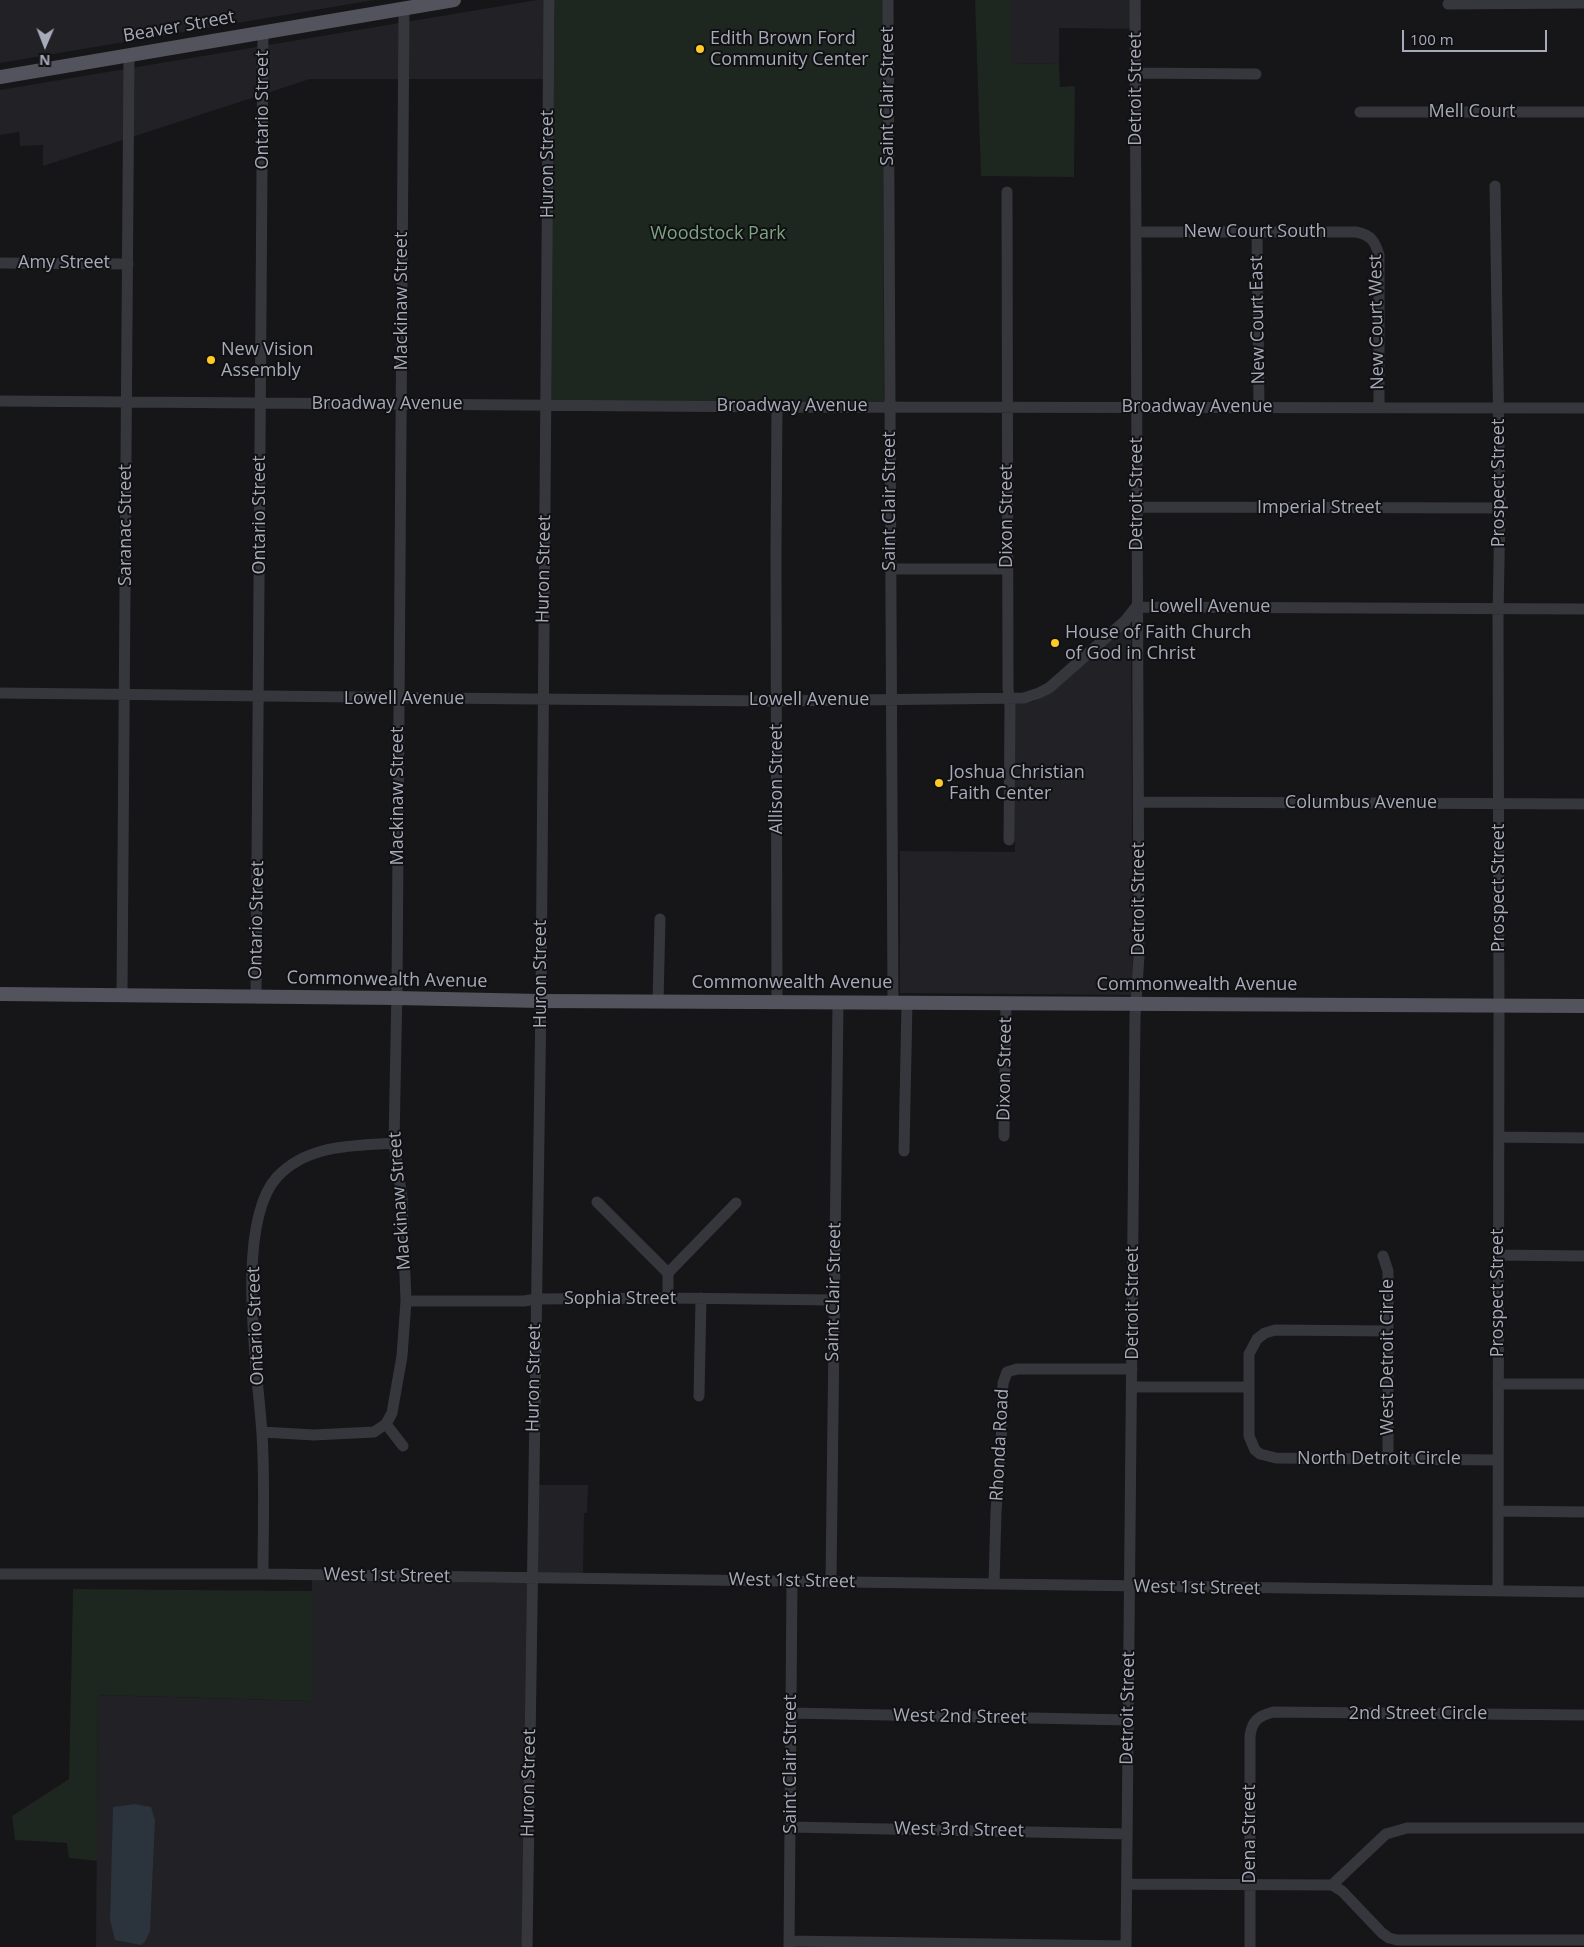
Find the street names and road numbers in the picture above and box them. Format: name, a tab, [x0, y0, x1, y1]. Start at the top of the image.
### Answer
street label: Beaver Street	[121, 7, 237, 47]
street label: Saint Clair Street	[877, 26, 899, 166]
street label: Detroit Street	[1125, 32, 1147, 146]
street label: Ontario Street	[252, 50, 274, 170]
street label: Mell Court	[1428, 101, 1516, 123]
street label: Huron Street	[537, 110, 559, 218]
street label: New Court South	[1183, 221, 1327, 243]
street label: Mackinaw Street	[391, 232, 413, 370]
street label: Amy Street	[18, 252, 110, 274]
street label: New Court West	[1365, 254, 1389, 390]
street label: New Court East	[1246, 255, 1270, 385]
street label: Broadway Avenue	[311, 393, 463, 415]
street label: Broadway Avenue	[716, 395, 868, 417]
street label: Broadway Avenue	[1121, 396, 1273, 418]
street label: Prospect Street	[1488, 419, 1510, 547]
street label: Saint Clair Street	[879, 431, 901, 571]
street label: Detroit Street	[1126, 437, 1148, 551]
street label: Ontario Street	[249, 455, 271, 575]
street label: Saranac Street	[115, 464, 137, 586]
street label: Dixon Street	[996, 464, 1018, 568]
street label: Imperial Street	[1257, 497, 1381, 519]
street label: Huron Street	[532, 515, 556, 623]
street label: Lowell Avenue	[1150, 596, 1270, 618]
street label: Lowell Avenue	[344, 688, 464, 710]
street label: Lowell Avenue	[749, 689, 869, 711]
street label: Allison Street	[766, 724, 788, 834]
street label: Mackinaw Street	[387, 727, 409, 865]
street label: Columbus Avenue	[1285, 792, 1437, 814]
street label: Prospect Street	[1488, 824, 1510, 952]
street label: Detroit Street	[1128, 842, 1150, 956]
street label: Ontario Street	[245, 860, 269, 980]
street label: Huron Street	[530, 920, 552, 1028]
street label: Commonwealth Avenue	[286, 967, 488, 993]
street label: Commonwealth Avenue	[692, 972, 892, 994]
street label: Commonwealth Avenue	[1097, 974, 1297, 996]
street label: Dixon Street	[993, 1017, 1017, 1121]
street label: Mackinaw Street	[384, 1131, 416, 1271]
street label: Saint Clair Street	[822, 1222, 846, 1362]
street label: Prospect Street	[1487, 1229, 1509, 1357]
street label: Detroit Street	[1122, 1246, 1144, 1360]
street label: Ontario Street	[243, 1266, 269, 1386]
street label: West Detroit Circle	[1377, 1279, 1399, 1435]
street label: Sophia Street	[564, 1288, 676, 1310]
street label: Huron Street	[522, 1324, 546, 1432]
street label: Rhonda Road	[986, 1388, 1014, 1502]
street label: North Detroit Circle	[1297, 1448, 1461, 1470]
street label: West 1st Street	[324, 1564, 450, 1588]
street label: West 1st Street	[729, 1569, 855, 1593]
street label: West 1st Street	[1134, 1576, 1260, 1600]
street label: Detroit Street	[1116, 1651, 1140, 1765]
street label: Saint Clair Street	[780, 1694, 802, 1834]
street label: 2nd Street Circle	[1349, 1703, 1487, 1725]
street label: West 2nd Street	[893, 1705, 1027, 1729]
street label: Huron Street	[517, 1729, 541, 1837]
street label: Dena Street	[1239, 1784, 1261, 1884]
street label: West 3rd Street	[894, 1818, 1024, 1842]

